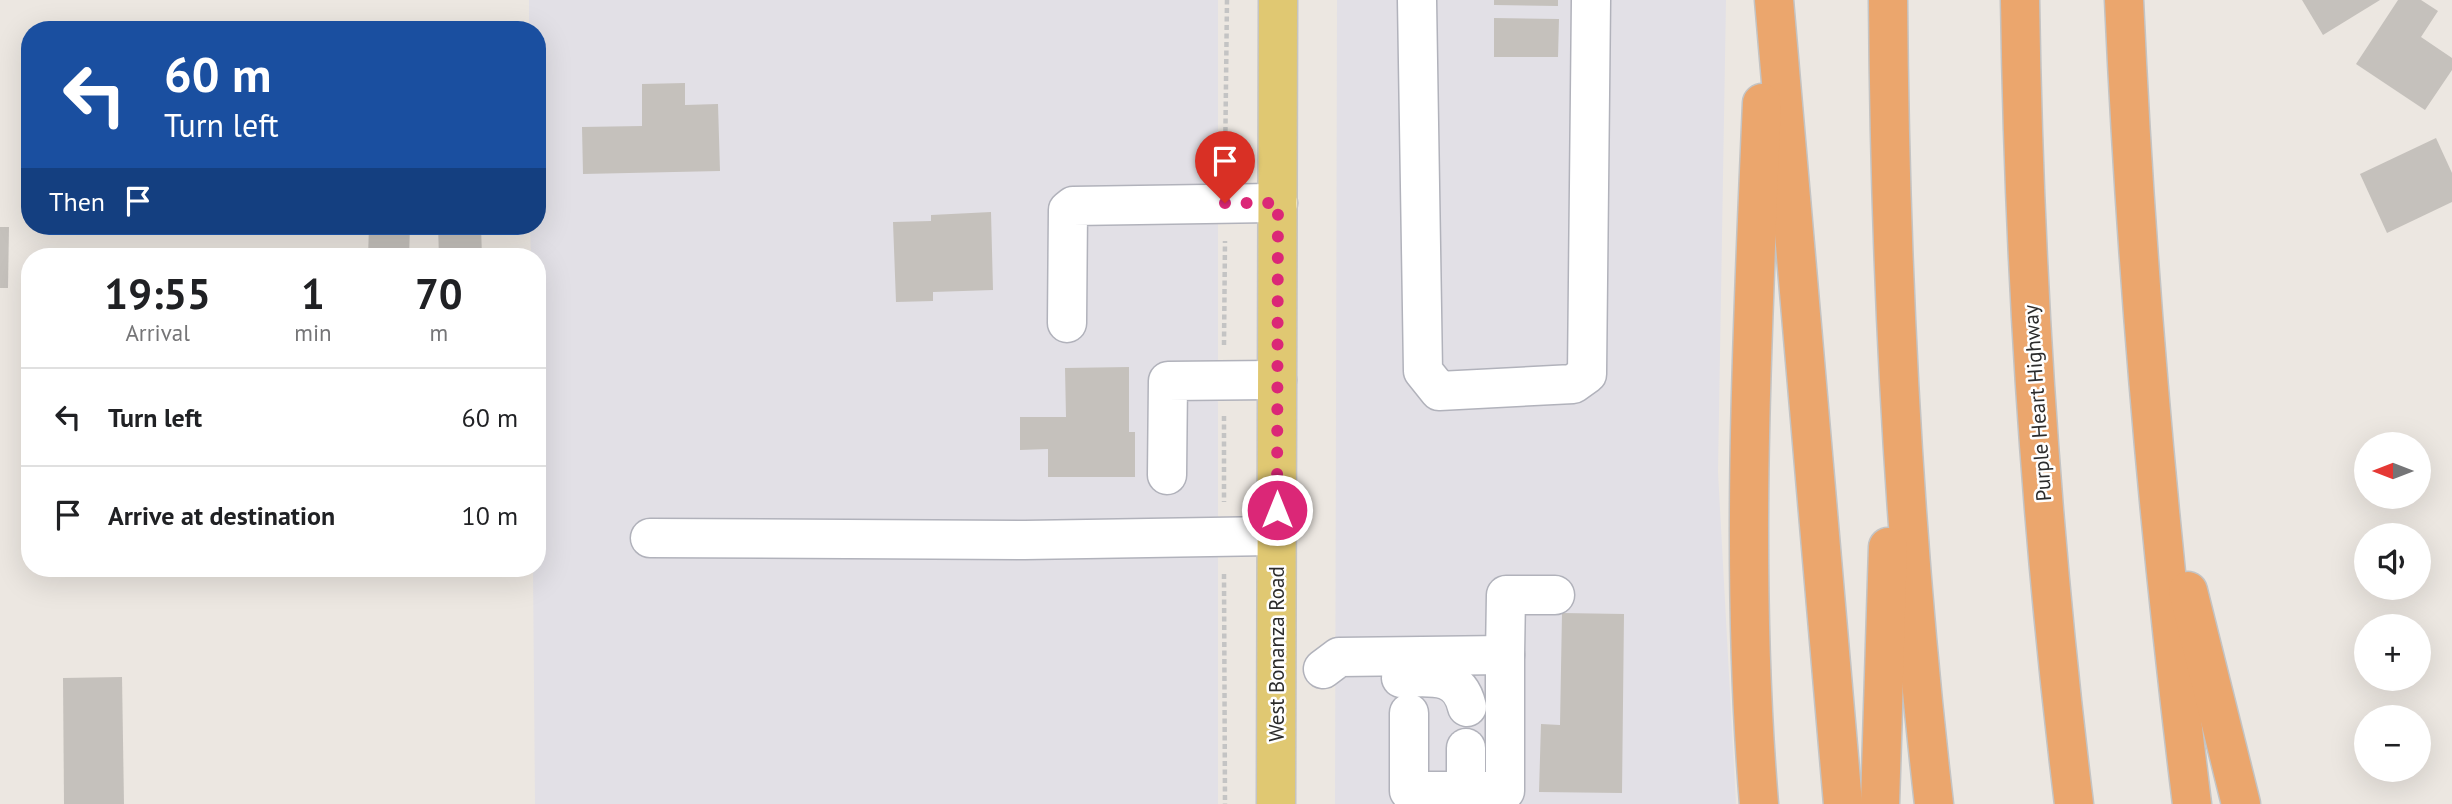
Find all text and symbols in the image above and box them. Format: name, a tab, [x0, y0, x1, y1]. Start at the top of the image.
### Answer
text: 60 m	[164, 42, 271, 106]
icon: left	[49, 49, 140, 140]
text: Turn left	[164, 104, 279, 146]
pin	[1195, 131, 1255, 203]
icon: arrive	[1206, 142, 1244, 180]
icon: arrive	[119, 182, 157, 220]
text: Then	[49, 185, 105, 218]
text: 19:55	[104, 266, 211, 321]
text: 1	[301, 266, 325, 321]
text: 70	[415, 266, 463, 321]
street label: Purple Heart Highway	[2017, 304, 2057, 502]
text: Arrival	[125, 318, 190, 347]
text: min	[294, 318, 332, 347]
text: m	[429, 318, 448, 347]
icon: left	[49, 398, 87, 436]
text: Turn left	[108, 401, 202, 434]
text: 60 m	[462, 401, 518, 434]
north arrow	[2354, 432, 2431, 509]
map controls	[2354, 432, 2431, 782]
position arrow	[1240, 473, 1314, 547]
icon: arrive	[49, 496, 87, 534]
text: Arrive at destination	[108, 499, 335, 532]
text: 10 m	[462, 499, 518, 532]
button: sound	[2354, 523, 2431, 600]
street label: West Bonanza Road	[1263, 566, 1290, 742]
button: +	[2354, 614, 2431, 691]
button: −	[2354, 705, 2431, 782]

